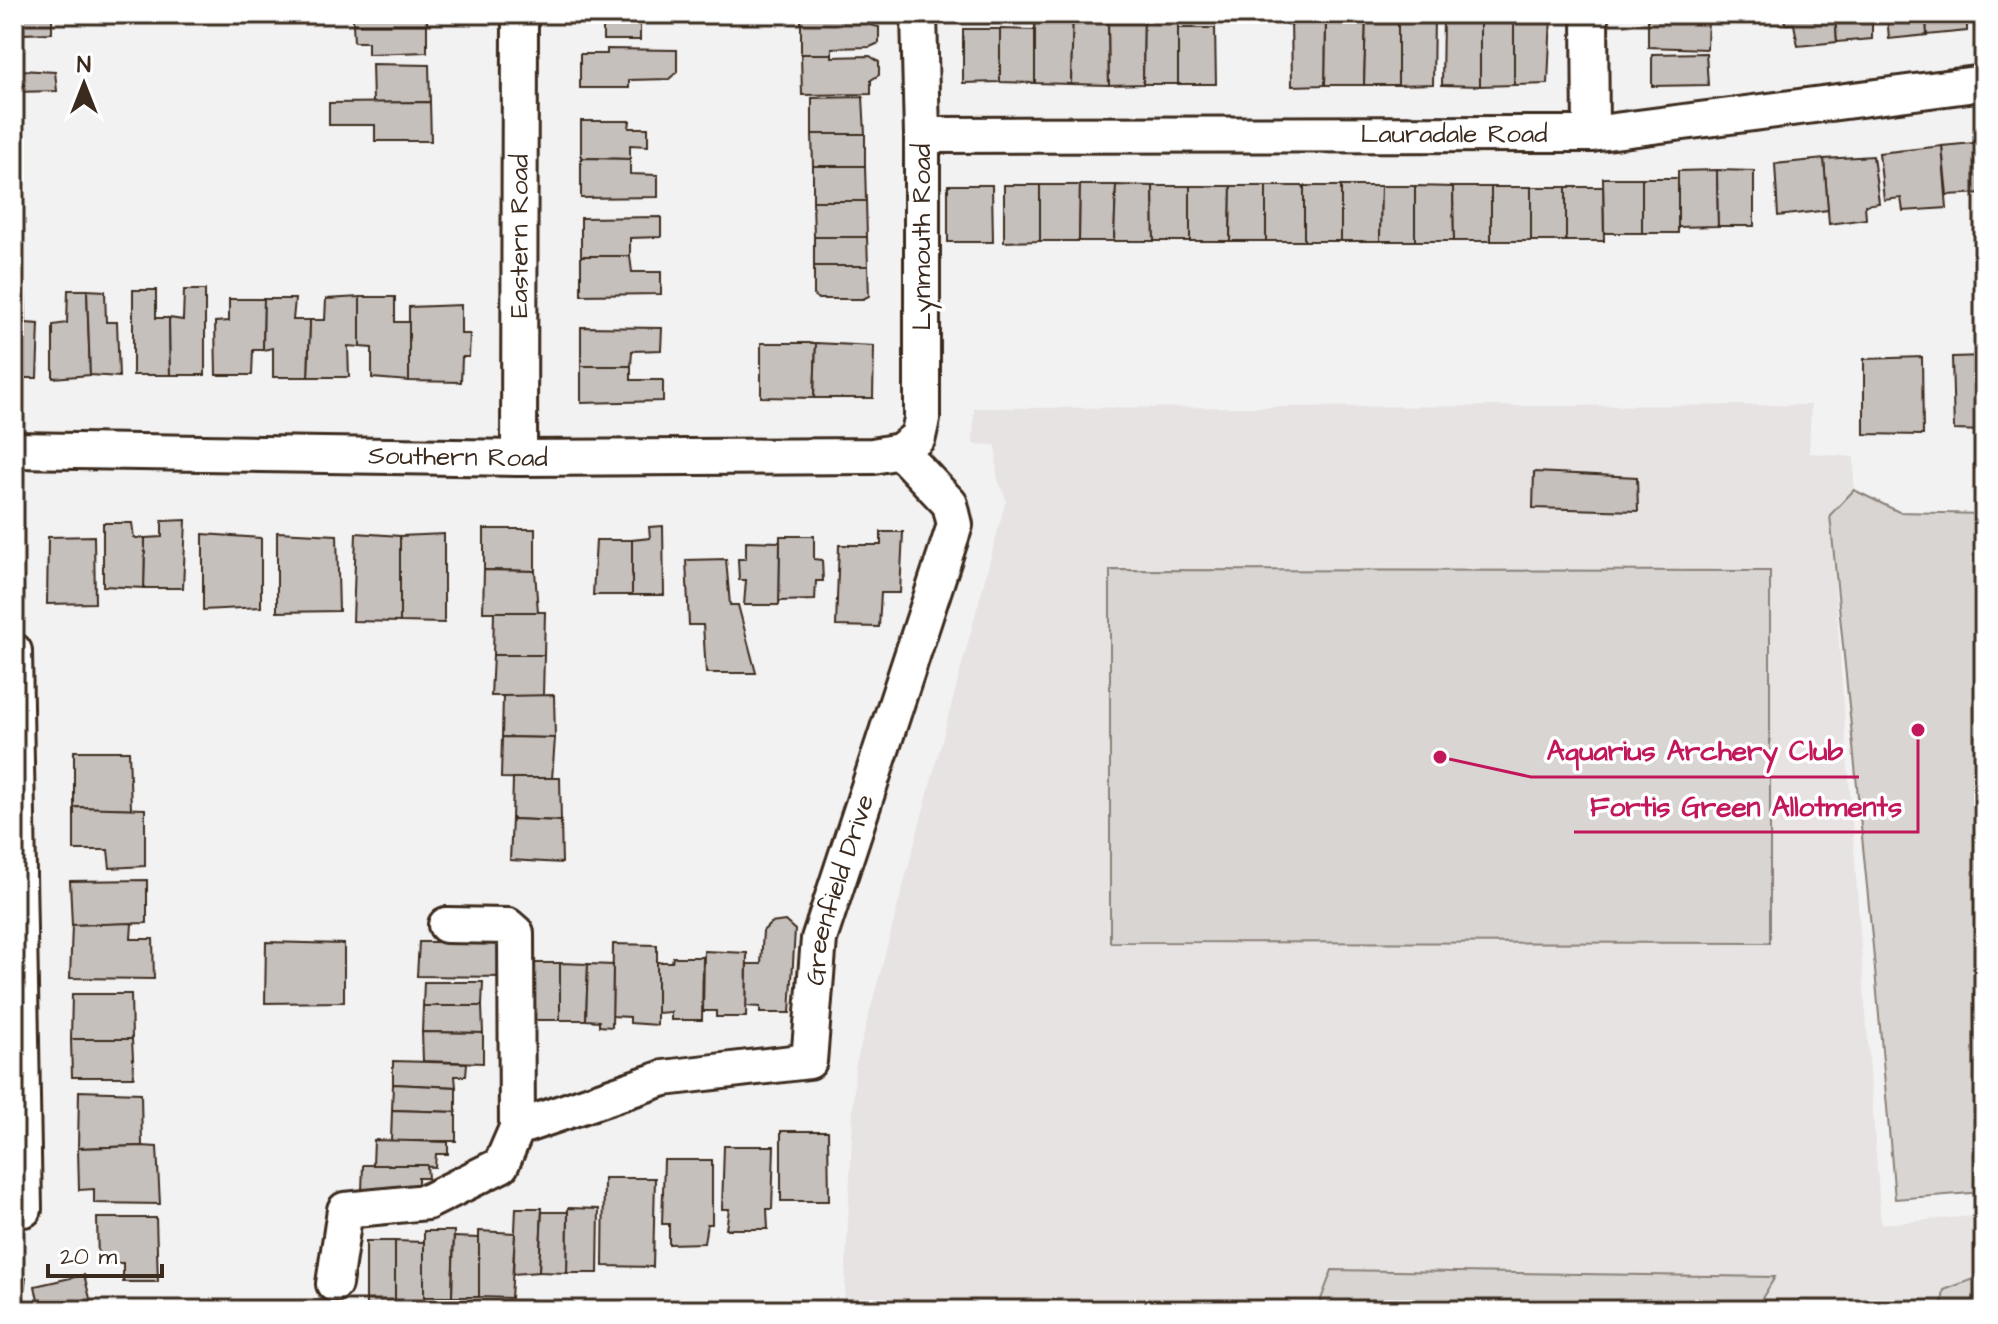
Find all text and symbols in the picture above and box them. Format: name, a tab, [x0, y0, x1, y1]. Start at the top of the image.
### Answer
north arrow	[44, 44, 124, 124]
text: N	[77, 50, 91, 81]
street label: Lauradale Road	[1360, 116, 1548, 152]
street label: Lynmouth Road	[904, 144, 942, 330]
street label: Eastern Road	[501, 154, 538, 318]
street label: Southern Road	[368, 438, 548, 476]
callout: Aquarius Archery Club	[1531, 725, 1859, 777]
text: Aquarius Archery Club	[1547, 732, 1843, 774]
callout: Fortis Green Allotments	[1574, 780, 1918, 832]
text: Fortis Green Allotments	[1590, 788, 1902, 827]
street label: Greenfield Drive	[797, 790, 883, 987]
scale bar	[48, 1228, 162, 1278]
text: 20 m	[60, 1240, 117, 1274]

